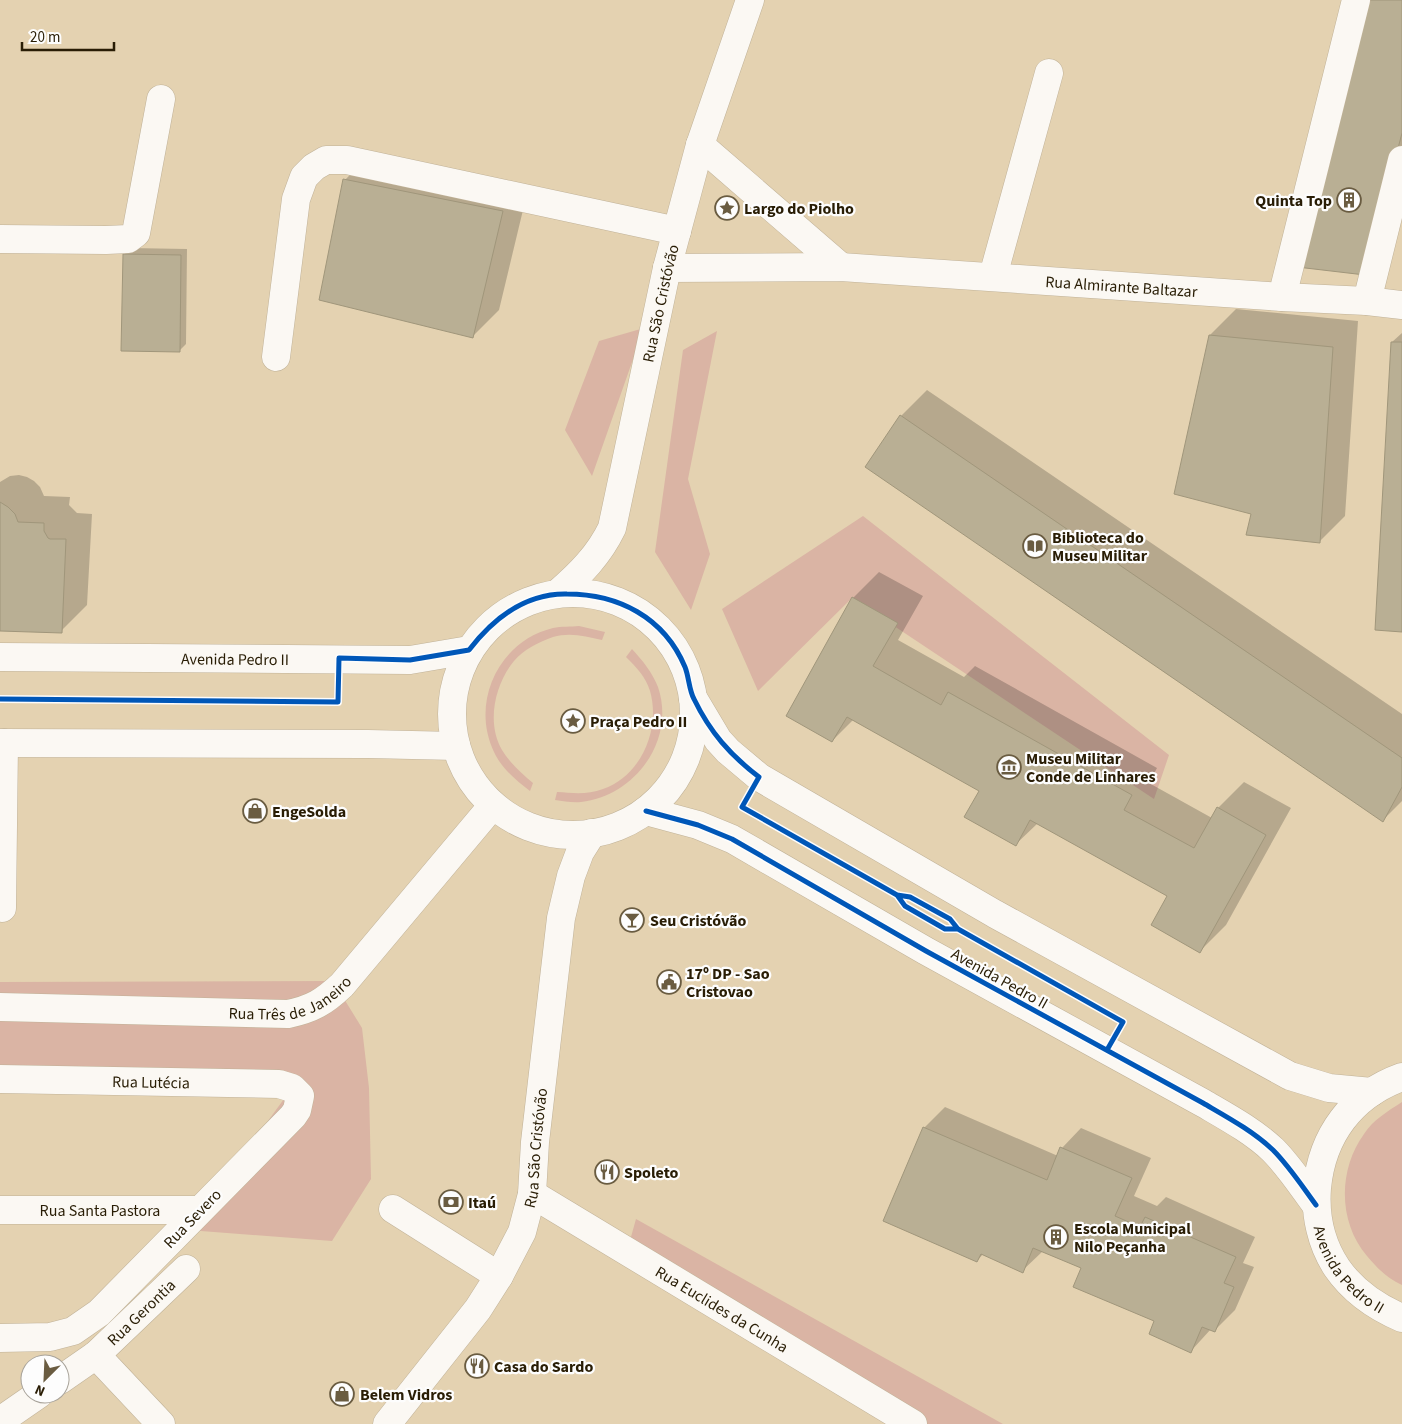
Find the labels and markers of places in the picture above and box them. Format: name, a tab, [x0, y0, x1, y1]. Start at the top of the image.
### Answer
building icon: Quinta Top	[1336, 187, 1362, 213]
place label: Quinta Top	[1255, 190, 1332, 212]
place icon: Largo do Piolho	[714, 195, 740, 221]
place label: Largo do Piolho	[744, 198, 854, 220]
place label: Biblioteca do Museu Militar	[1052, 527, 1148, 567]
library icon: Biblioteca do Museu Militar	[1022, 533, 1048, 559]
place icon: Praça Pedro II	[560, 708, 586, 734]
place label: Praça Pedro II	[590, 711, 687, 733]
place label: Museu Militar Conde de Linhares	[1026, 748, 1156, 788]
museum icon: Museu Militar Conde de Linhares	[996, 754, 1022, 780]
shop icon: EngeSolda	[242, 798, 268, 824]
place label: EngeSolda	[272, 801, 346, 823]
bar icon: Seu Cristóvão	[619, 907, 645, 933]
place label: Seu Cristóvão	[650, 910, 746, 932]
place label: 17º DP - Sao Cristovao	[686, 963, 770, 1003]
public building icon: 17º DP - Sao Cristovao	[656, 969, 682, 995]
restaurant icon: Spoleto	[594, 1159, 620, 1185]
place label: Spoleto	[624, 1162, 678, 1184]
bank icon: Itaú	[438, 1189, 464, 1215]
place label: Itaú	[468, 1192, 496, 1214]
place label: Escola Municipal Nilo Peçanha	[1074, 1218, 1191, 1258]
building icon: Escola Municipal Nilo Peçanha	[1043, 1224, 1069, 1250]
restaurant icon: Casa do Sardo	[464, 1353, 490, 1379]
place label: Casa do Sardo	[494, 1356, 593, 1378]
shop icon: Belem Vidros	[329, 1381, 355, 1407]
place label: Belem Vidros	[360, 1384, 452, 1406]

